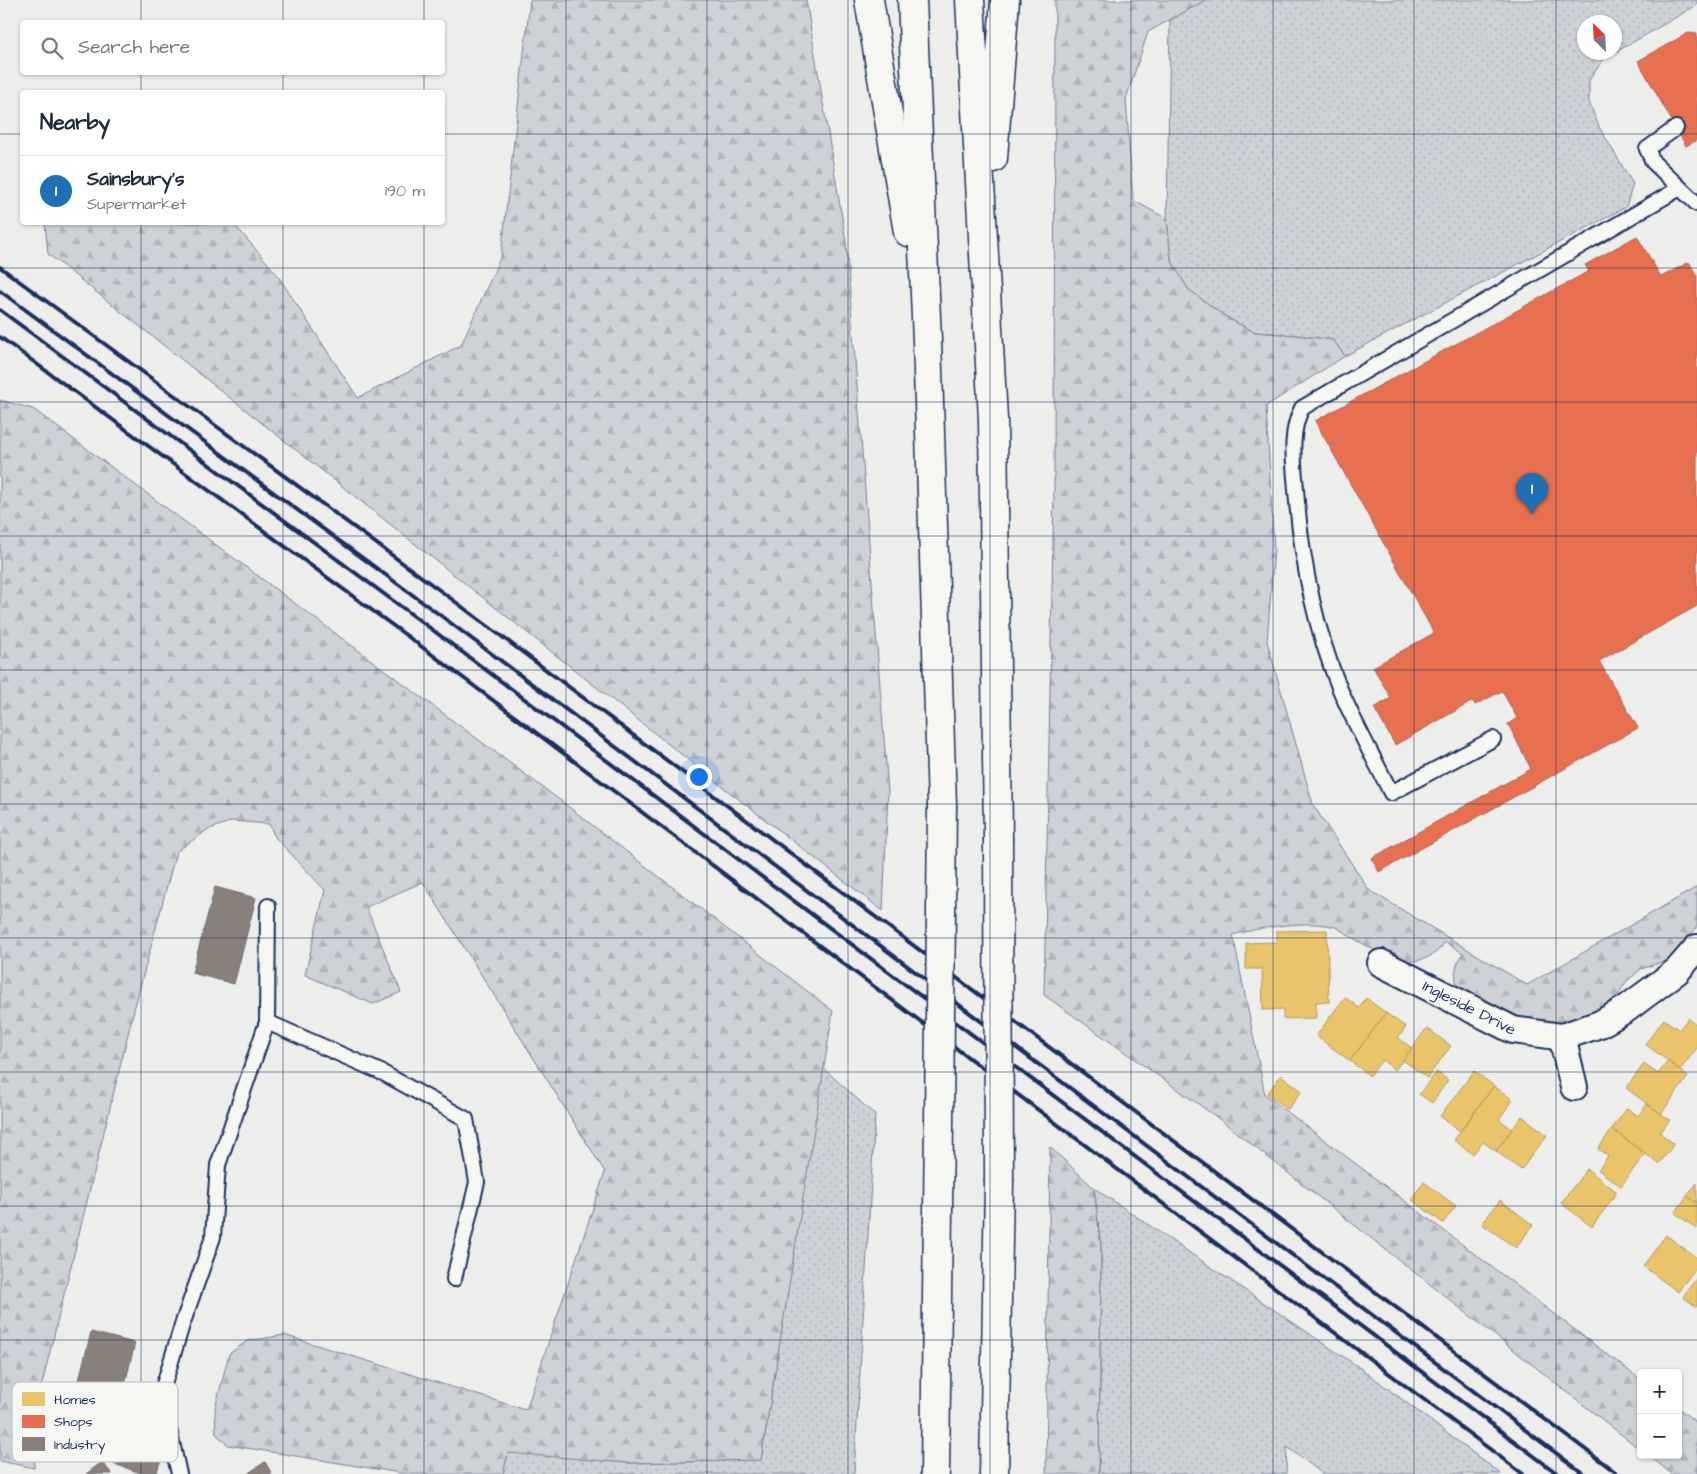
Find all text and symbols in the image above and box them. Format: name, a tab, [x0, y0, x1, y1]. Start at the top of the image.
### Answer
north arrow	[1577, 15, 1622, 60]
search box	[20, 20, 445, 75]
icon: search	[38, 34, 66, 62]
text: Search here	[78, 34, 190, 61]
text: Nearby	[40, 108, 110, 137]
text: Sainsbury's	[87, 166, 185, 193]
text: 1	[55, 180, 57, 202]
text: 190 m	[385, 180, 425, 202]
text: Supermarket	[87, 193, 186, 215]
pin: 1	[1516, 473, 1548, 514]
your location	[686, 764, 712, 790]
street label: Ingleside Drive	[1419, 975, 1520, 1041]
map controls	[1637, 1369, 1682, 1459]
button: +	[1637, 1369, 1682, 1414]
legend	[12, 1382, 178, 1462]
text: Homes	[54, 1390, 96, 1410]
text: Shops	[54, 1412, 93, 1432]
button: −	[1637, 1414, 1682, 1459]
text: Industry	[54, 1435, 106, 1455]

